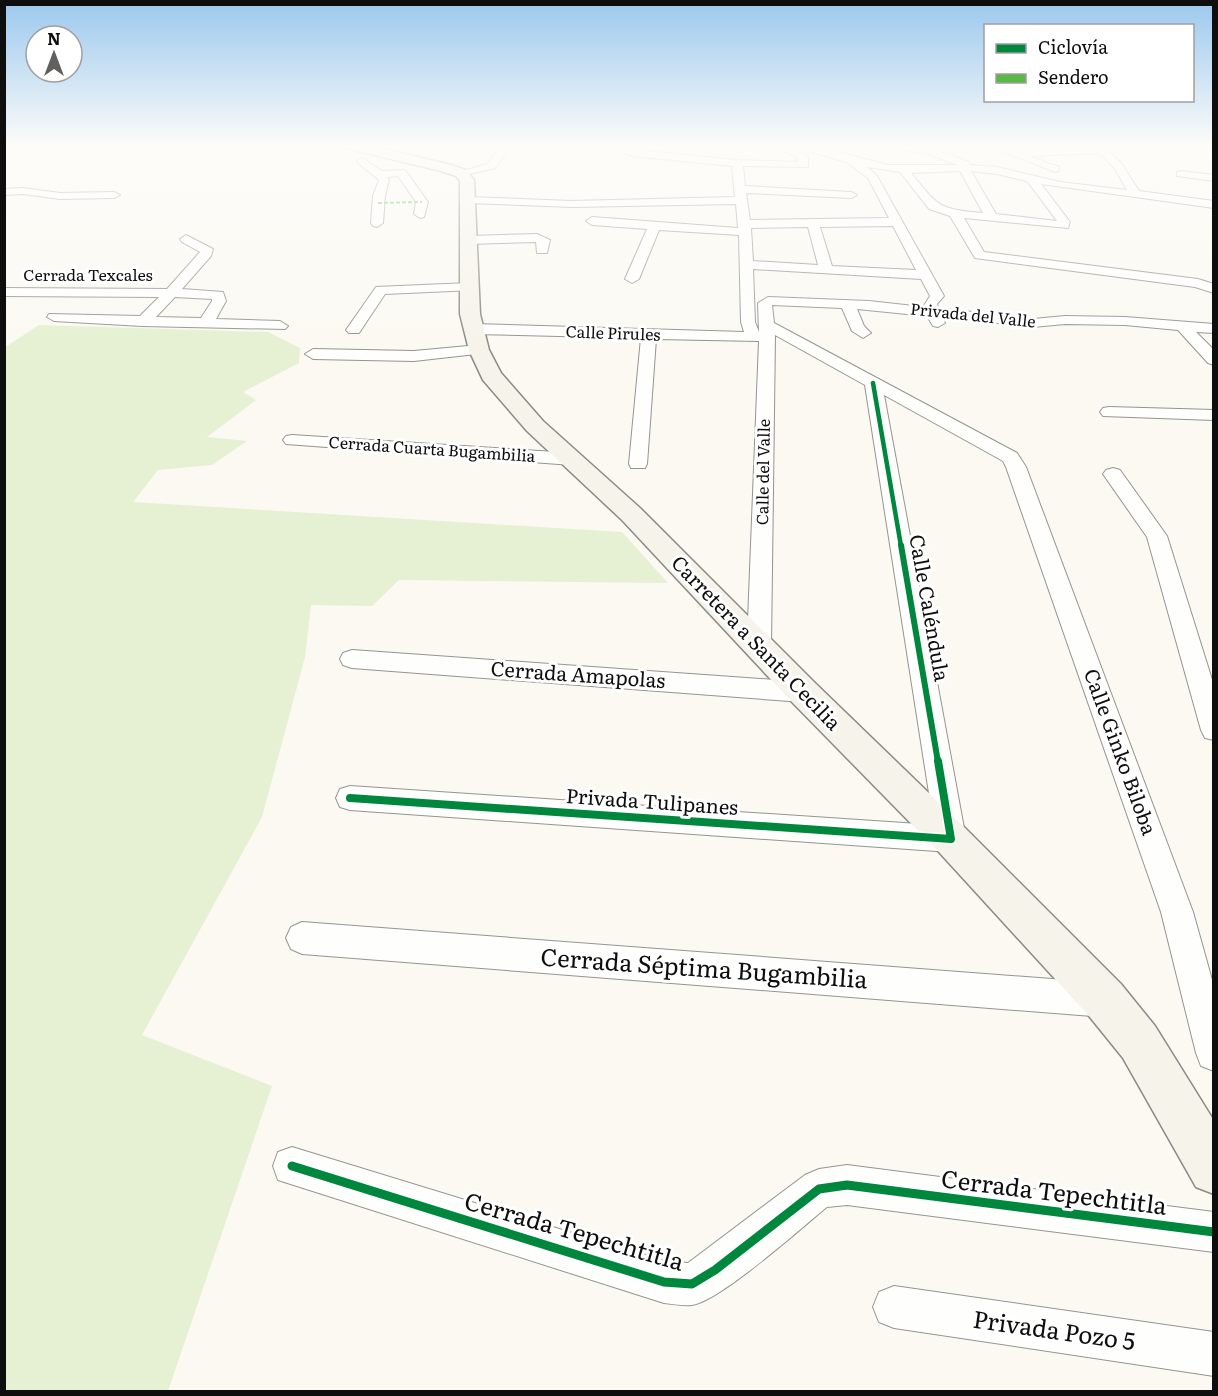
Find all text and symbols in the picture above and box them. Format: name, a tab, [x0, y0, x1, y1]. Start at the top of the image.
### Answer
north arrow	[24, 24, 84, 84]
legend	[984, 24, 1194, 102]
text: N	[47, 26, 61, 50]
text: Ciclovía	[1038, 33, 1108, 60]
text: Sendero	[1038, 63, 1109, 90]
street label: Cerrada Texcales	[23, 262, 153, 286]
street label: Privada del Valle	[909, 295, 1037, 333]
street label: Calle Pirules	[565, 318, 661, 346]
street label: Calle del Valle	[749, 419, 775, 525]
street label: Cerrada Cuarta Bugambilia	[328, 429, 537, 467]
street label: Calle Caléndula	[903, 532, 959, 684]
street label: Carretera a Santa Cecilia	[666, 547, 849, 736]
street label: Cerrada Amapolas	[490, 652, 667, 694]
street label: Calle Ginko Biloba	[1078, 664, 1166, 839]
street label: Privada Tulipanes	[565, 779, 739, 821]
street label: Cerrada Séptima Bugambilia	[540, 938, 869, 995]
street label: Cerrada Tepechtitla	[939, 1159, 1169, 1222]
street label: Cerrada Tepechtitla	[461, 1181, 689, 1278]
street label: Privada Pozo 5	[971, 1300, 1138, 1357]

